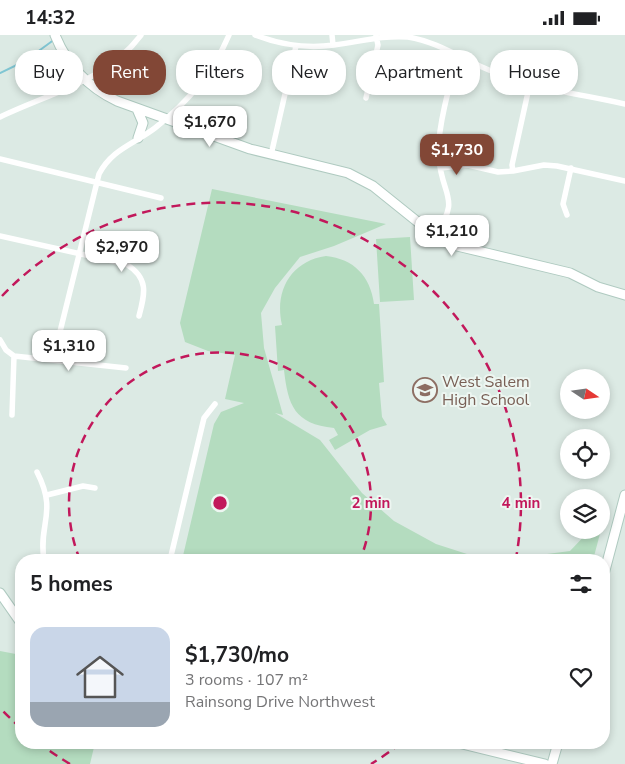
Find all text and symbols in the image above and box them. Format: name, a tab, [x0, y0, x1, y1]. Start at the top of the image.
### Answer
text: 14:32	[25, 5, 75, 31]
chip: Buy	[15, 50, 83, 95]
chip: Rent	[93, 50, 166, 95]
chip: Filters	[176, 50, 262, 95]
chip: New	[272, 50, 346, 95]
chip: Apartment	[356, 50, 480, 95]
chip: House	[490, 50, 578, 95]
pin: $1,670	[169, 105, 251, 148]
text: $1,670	[184, 111, 236, 133]
pin: $1,730	[416, 133, 498, 176]
text: $1,730	[431, 139, 483, 161]
pin: $1,210	[411, 215, 493, 257]
text: $1,210	[426, 220, 478, 242]
pin: $2,970	[81, 231, 163, 273]
text: $2,970	[96, 236, 148, 258]
pin: $1,310	[28, 329, 110, 372]
text: $1,310	[43, 335, 95, 357]
north arrow	[560, 369, 610, 419]
map controls	[560, 369, 610, 539]
place label: West Salem High School	[442, 371, 530, 411]
school or university icon: West Salem High School	[412, 377, 438, 403]
button: locate	[560, 429, 610, 479]
button: layers	[560, 489, 610, 539]
text: 2 min	[352, 493, 390, 513]
text: 4 min	[502, 493, 540, 513]
centre of rings	[211, 494, 229, 512]
text: 5 homes	[30, 570, 113, 598]
icon: filters	[567, 570, 595, 598]
text: $1,730/mo	[185, 641, 289, 669]
icon: home	[70, 647, 130, 707]
icon: heart	[567, 663, 595, 691]
text: 3 rooms · 107 m²	[185, 669, 308, 691]
text: Rainsong Drive Northwest	[185, 691, 375, 713]

